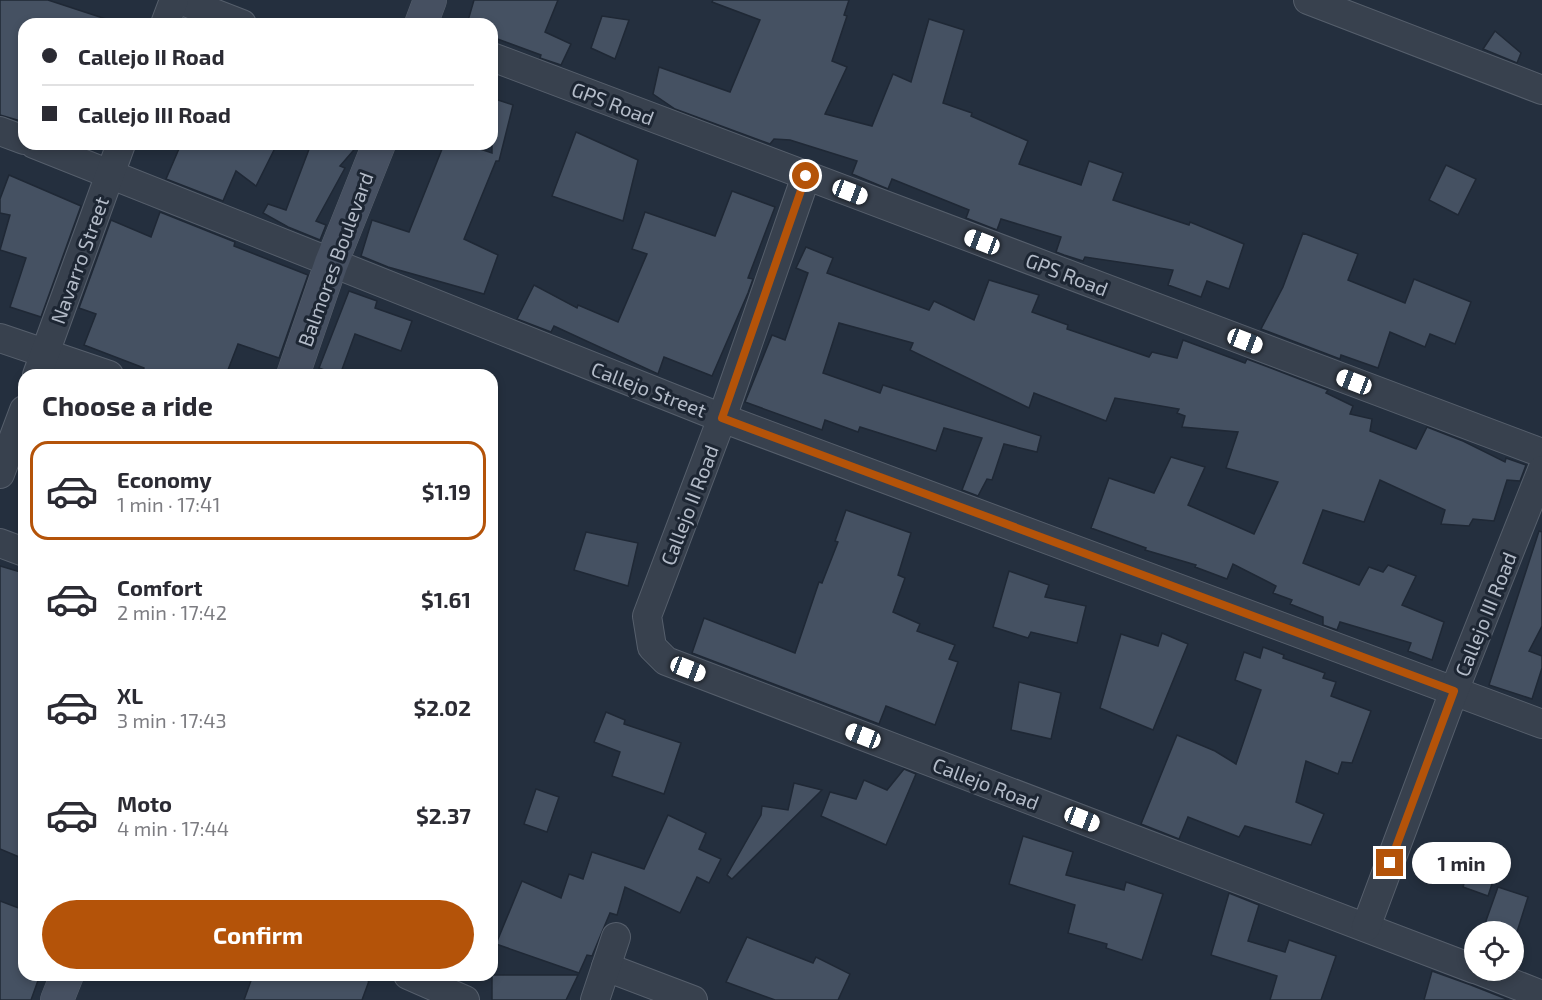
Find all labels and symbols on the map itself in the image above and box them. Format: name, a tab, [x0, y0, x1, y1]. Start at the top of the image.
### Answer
street label: GPS Road	[569, 76, 657, 130]
route start	[792, 162, 819, 189]
street label: Balmores Boulevard	[292, 169, 378, 349]
car	[830, 177, 870, 207]
street label: Navarro Street	[45, 193, 113, 327]
car	[962, 227, 1002, 257]
street label: GPS Road	[1023, 247, 1111, 301]
car	[1225, 326, 1265, 356]
street label: Callejo Street	[588, 356, 710, 422]
car	[1334, 367, 1374, 397]
street label: Callejo II Road	[655, 441, 723, 569]
street label: Callejo III Road	[1449, 548, 1521, 680]
car	[668, 654, 708, 684]
car	[843, 721, 883, 751]
street label: Callejo Road	[929, 752, 1043, 814]
car	[1062, 804, 1102, 834]
callout: 1 min	[1411, 842, 1510, 884]
route end	[1376, 849, 1403, 876]

